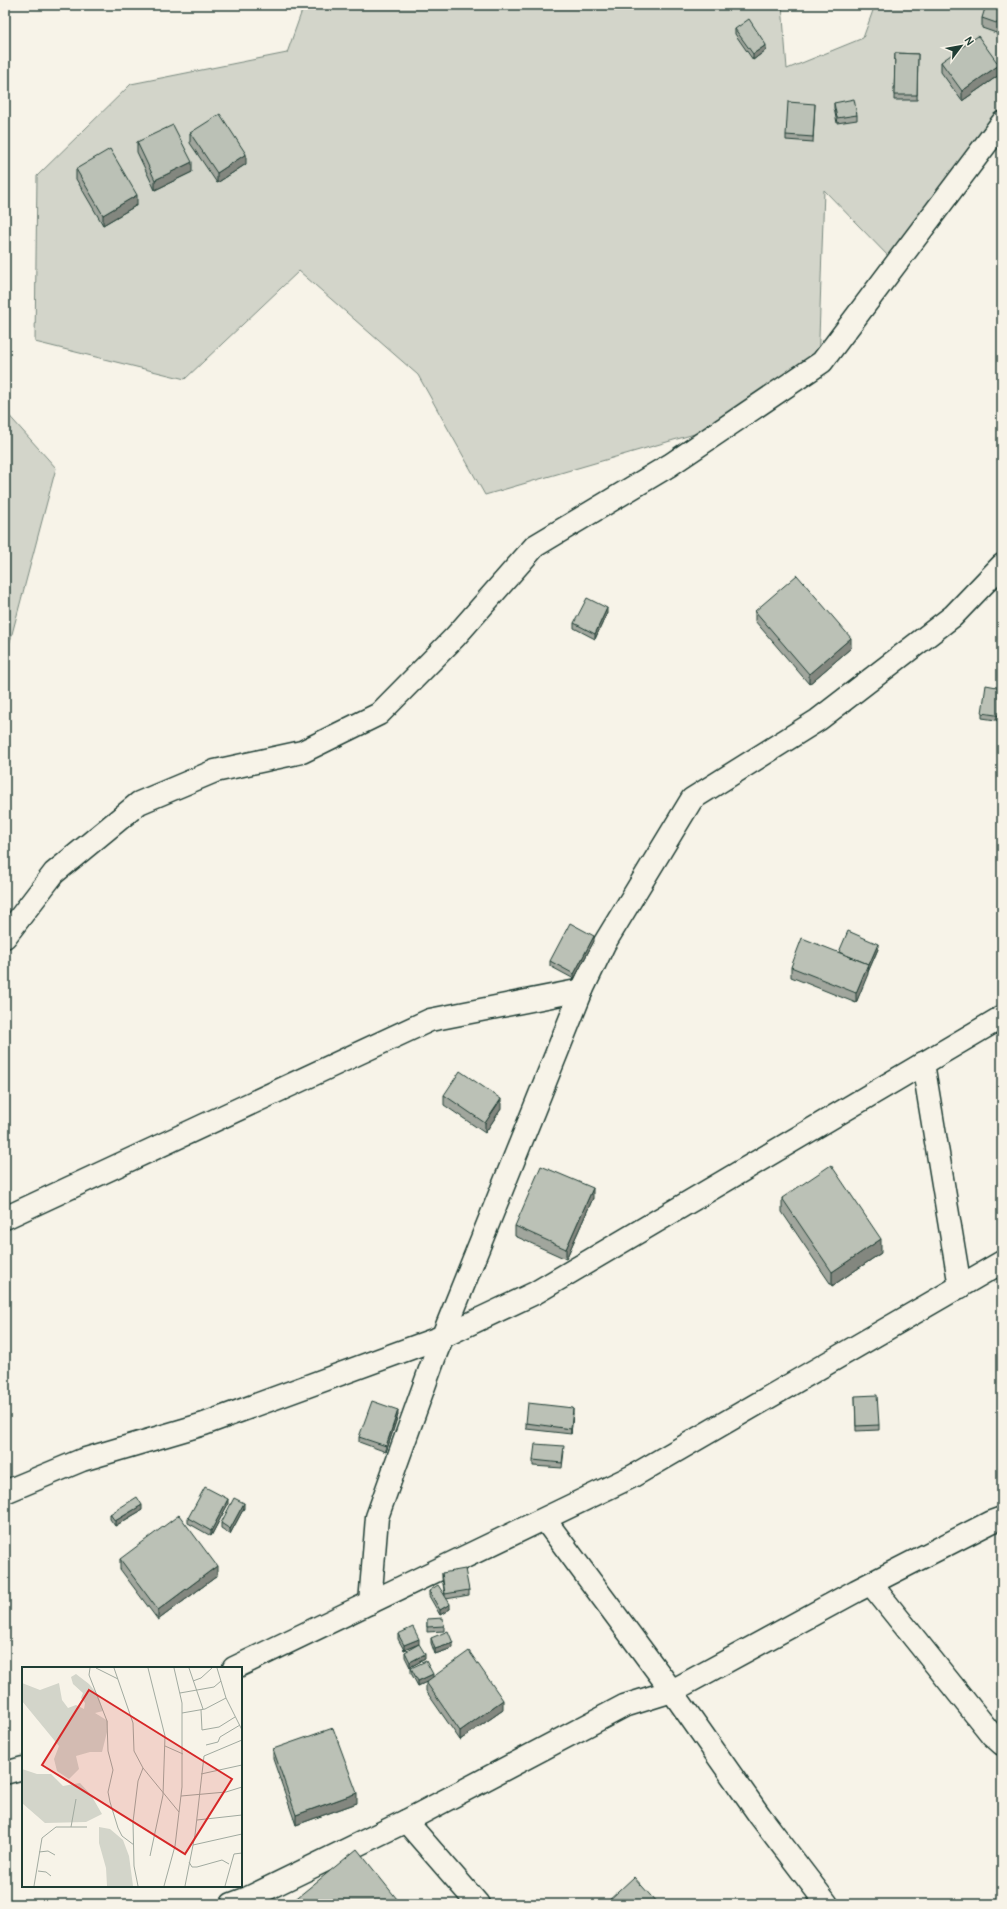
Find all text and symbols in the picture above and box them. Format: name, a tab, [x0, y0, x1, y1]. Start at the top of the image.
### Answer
north arrow	[941, 26, 981, 66]
text: N	[962, 34, 977, 48]
inset map	[22, 1667, 242, 1887]

